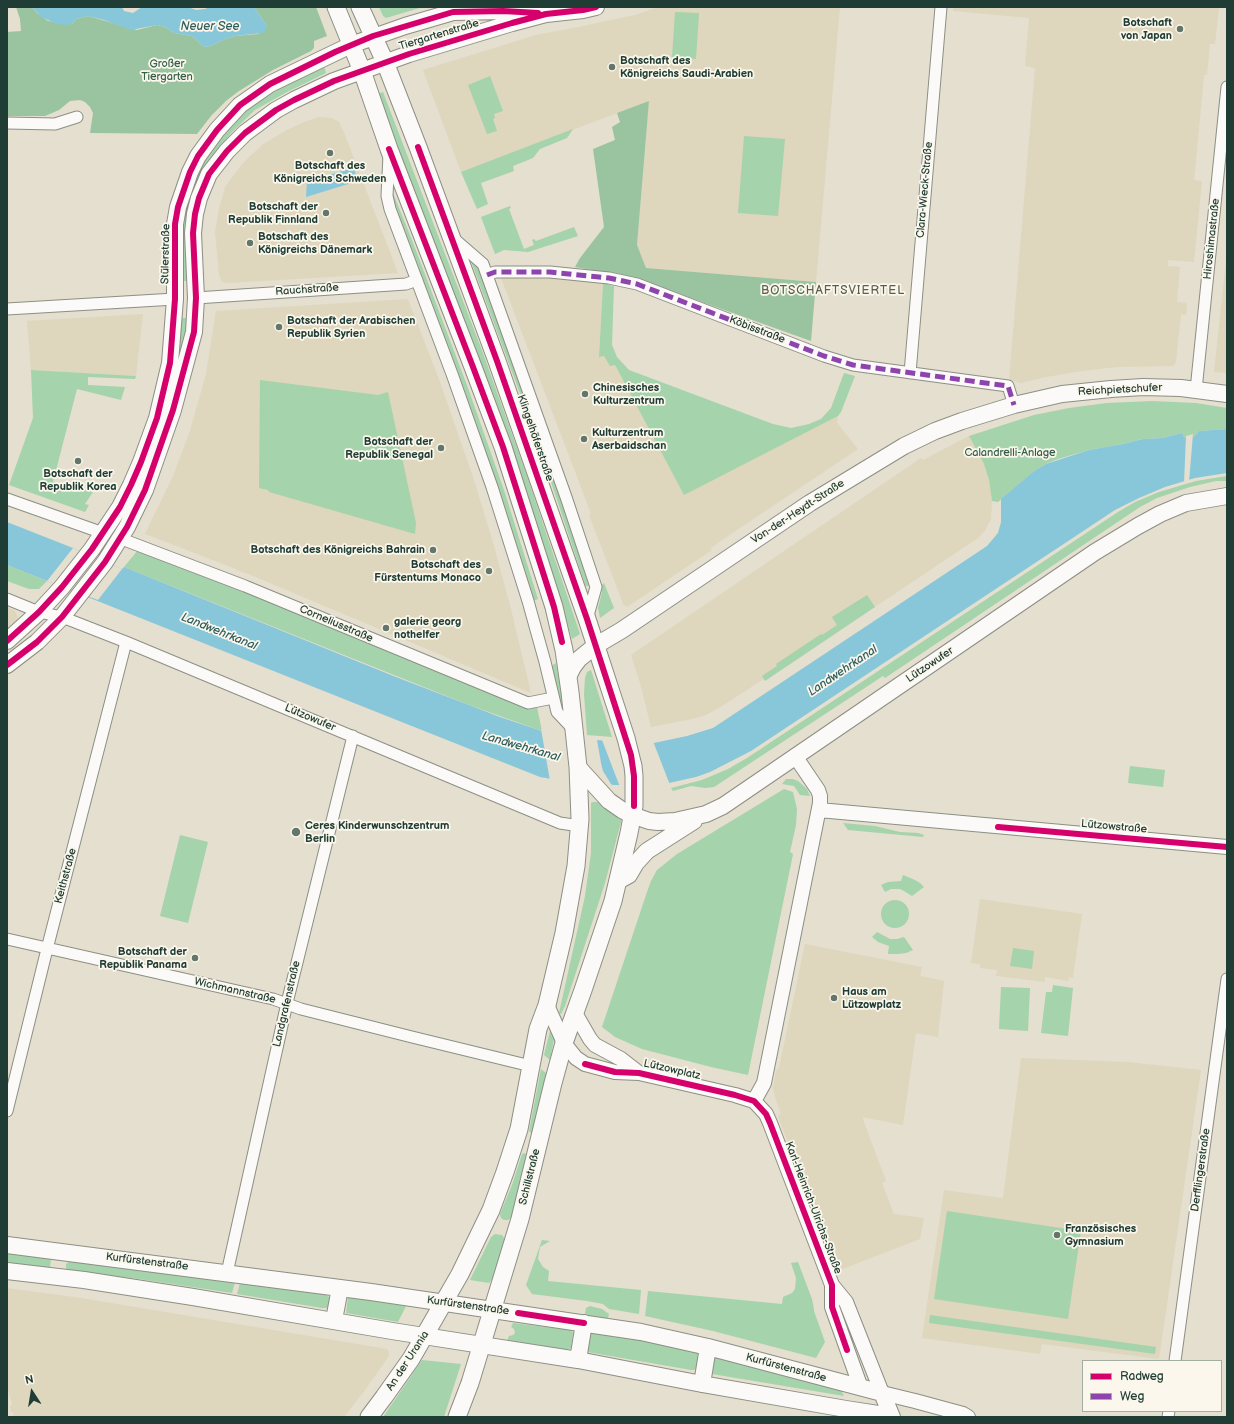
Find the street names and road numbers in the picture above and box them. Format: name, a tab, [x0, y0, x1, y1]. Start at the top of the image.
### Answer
street label: Tiergartenstraße	[397, 17, 481, 53]
street label: Clara-Wieck-Straße	[914, 141, 936, 239]
street label: Hiroshimastraße	[1201, 198, 1223, 280]
street label: Stülerstraße	[159, 224, 173, 284]
street label: Rauchstraße	[275, 281, 339, 299]
street label: Köbisstraße	[727, 313, 787, 347]
street label: Reichpietschufer	[1077, 381, 1163, 399]
street label: Klingelhöferstraße	[514, 393, 556, 483]
street label: Von-der-Heydt-Straße	[749, 477, 847, 547]
street label: Corneliusstraße	[297, 603, 375, 645]
street label: Lützowufer	[904, 644, 956, 686]
street label: Lützowufer	[282, 701, 338, 735]
street label: Lützowstraße	[1081, 818, 1147, 836]
street label: Keithstraße	[52, 847, 80, 905]
street label: Landgrafenstraße	[271, 960, 303, 1048]
street label: Wichmannstraße	[193, 975, 277, 1007]
street label: Lützowplatz	[642, 1057, 702, 1083]
street label: Derfflingerstraße	[1189, 1128, 1213, 1212]
street label: Karl-Heinrich-Ulrichs-Straße	[782, 1140, 844, 1276]
street label: Schillstraße	[517, 1147, 543, 1207]
street label: Kurfürstenstraße	[105, 1250, 189, 1274]
street label: Kurfürstenstraße	[426, 1294, 510, 1318]
street label: An der Urania	[384, 1329, 432, 1393]
street label: Kurfürstenstraße	[744, 1351, 828, 1385]

